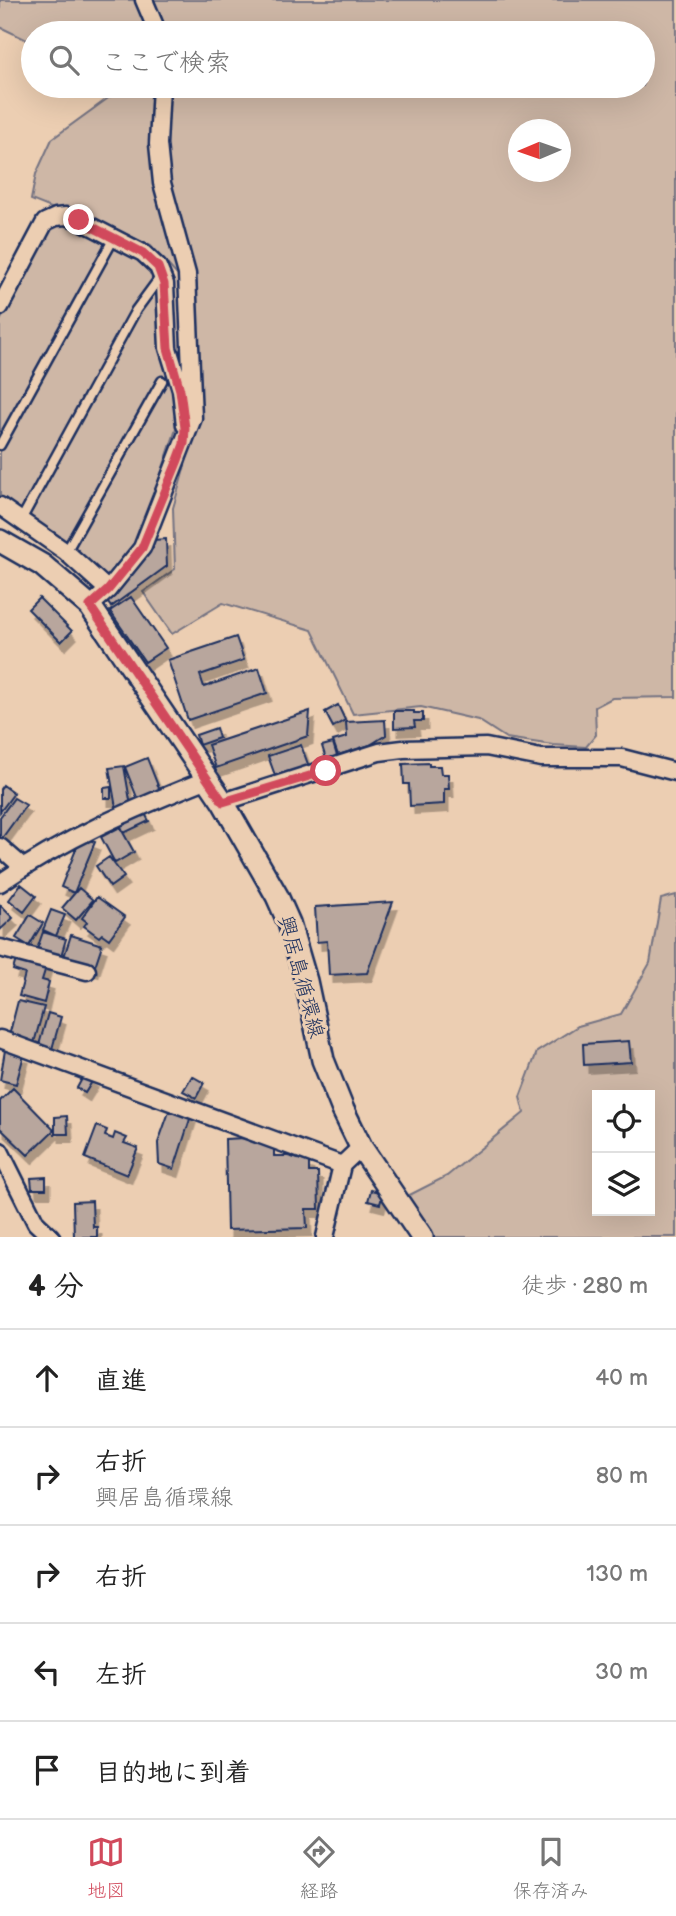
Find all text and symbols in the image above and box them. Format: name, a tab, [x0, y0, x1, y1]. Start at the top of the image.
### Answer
search box	[21, 21, 655, 98]
icon: search	[45, 41, 83, 79]
text: ここで検索	[101, 48, 231, 79]
north arrow	[508, 119, 571, 182]
route end	[63, 204, 94, 235]
route start	[310, 755, 341, 786]
street label: 興居島循環線	[273, 913, 329, 1041]
map controls	[592, 1090, 655, 1216]
button: locate	[592, 1090, 655, 1153]
button: layers	[592, 1153, 655, 1216]
text: 4 分	[28, 1269, 84, 1305]
text: 徒歩 · 280 m	[521, 1272, 648, 1300]
icon: ahead	[28, 1359, 66, 1397]
text: 40 m	[595, 1364, 648, 1392]
text: 直進	[95, 1366, 147, 1397]
text: 右折	[95, 1447, 147, 1478]
icon: right	[28, 1457, 66, 1495]
text: 80 m	[596, 1462, 648, 1490]
text: 興居島循環線	[95, 1484, 233, 1512]
icon: right	[28, 1555, 66, 1593]
text: 130 m	[586, 1560, 648, 1588]
text: 右折	[95, 1562, 147, 1593]
icon: left	[28, 1653, 66, 1691]
text: 30 m	[595, 1658, 648, 1686]
text: 左折	[95, 1660, 147, 1691]
icon: arrive	[28, 1751, 66, 1789]
text: 目的地に到着	[95, 1758, 251, 1789]
tab: 地図	[87, 1833, 125, 1903]
tab: 経路	[300, 1833, 338, 1903]
tab: 保存済み	[513, 1833, 589, 1903]

